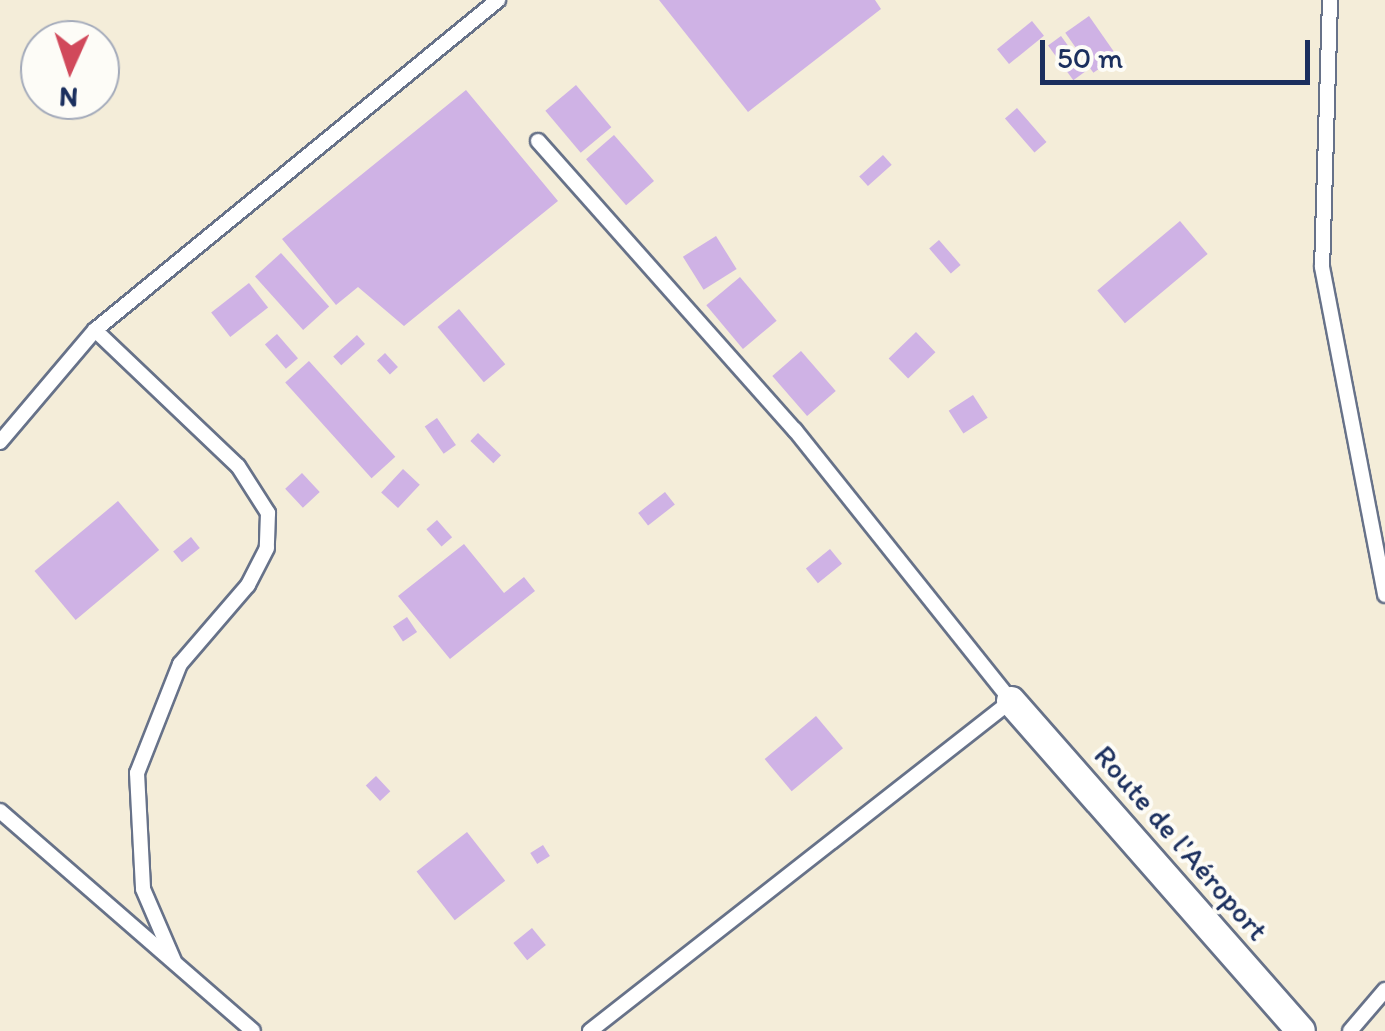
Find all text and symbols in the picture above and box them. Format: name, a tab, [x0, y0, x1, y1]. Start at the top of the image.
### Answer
north arrow	[20, 20, 120, 120]
scale bar	[1045, 20, 1315, 82]
text: 50 m	[1057, 39, 1123, 76]
text: N	[58, 80, 79, 115]
street label: Route de l'Aéroport	[1086, 738, 1276, 948]

